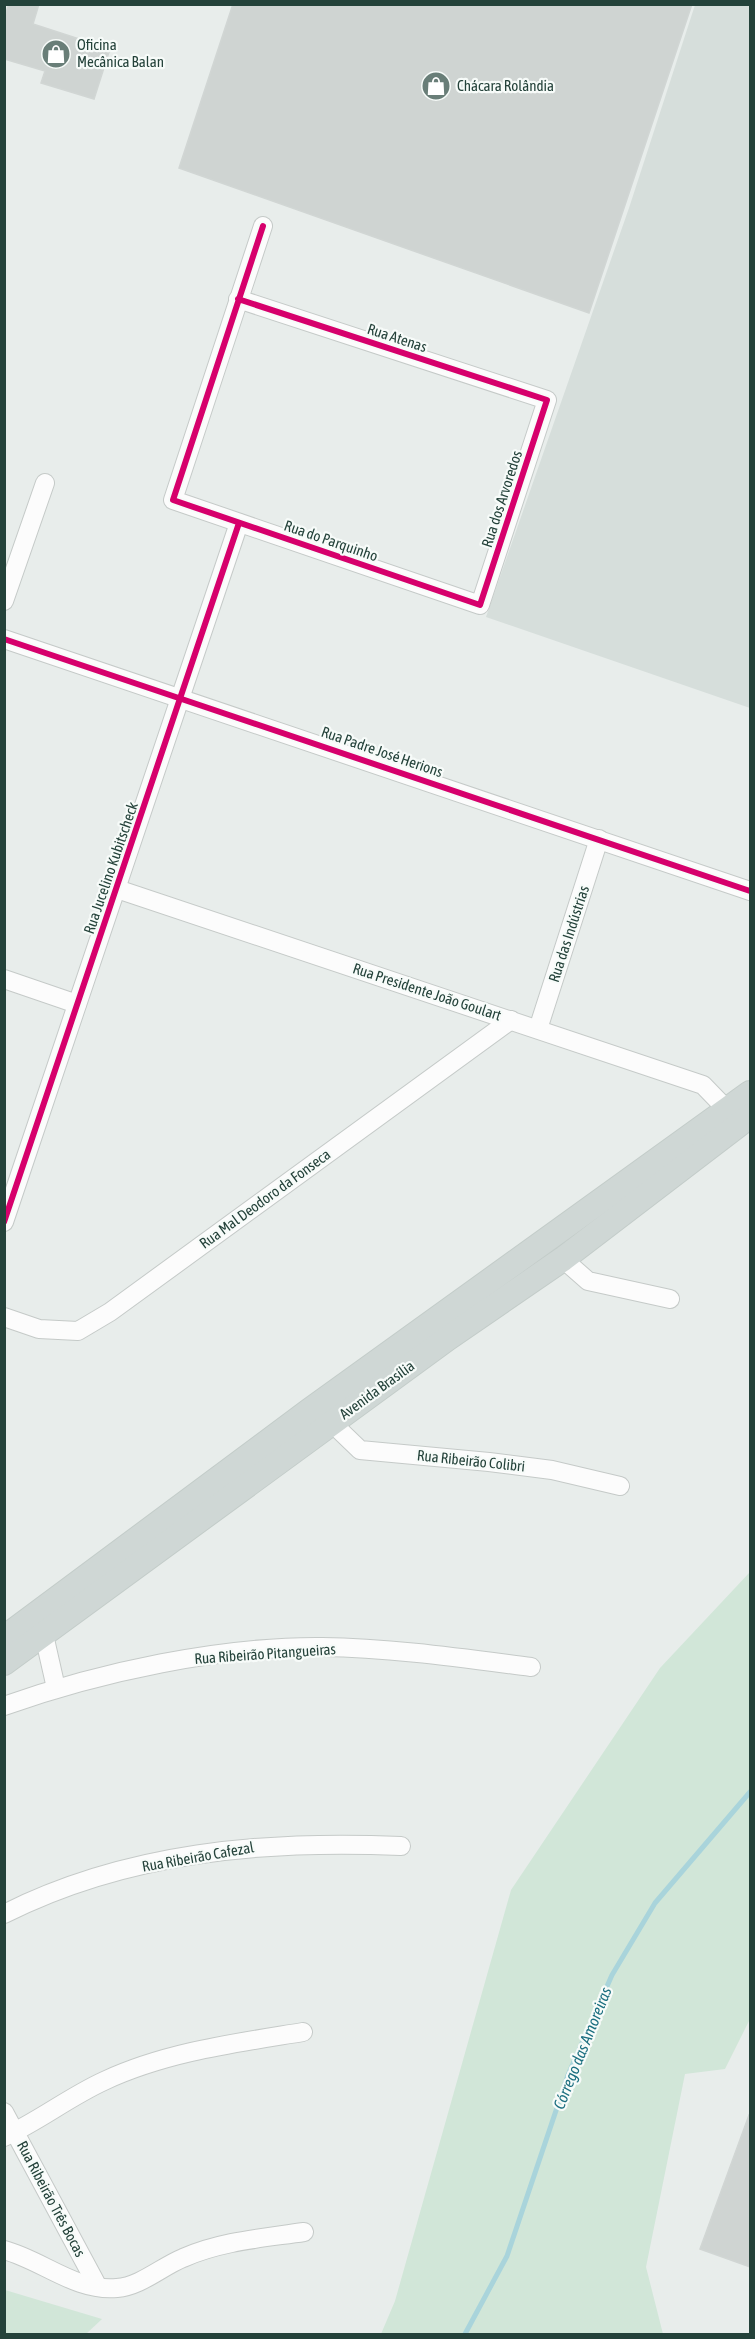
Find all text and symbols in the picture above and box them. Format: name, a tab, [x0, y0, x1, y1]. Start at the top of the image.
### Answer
place label: Oficina Mecânica Balan	[77, 36, 164, 70]
shop icon: Oficina Mecânica Balan	[40, 38, 72, 70]
shop icon: Chácara Rolândia	[420, 70, 452, 102]
place label: Chácara Rolândia	[457, 77, 554, 94]
street label: Rua Atenas	[365, 320, 429, 355]
street label: Rua dos Arvoredos	[478, 448, 525, 549]
street label: Rua do Parquinho	[282, 517, 380, 564]
street label: Rua Padre José Herions	[319, 723, 445, 780]
street label: Rua Jucelino Kubitscheck	[80, 799, 141, 936]
street label: Rua das Indústrias	[545, 883, 592, 984]
street label: Rua Presidente João Goulart	[351, 959, 504, 1024]
street label: Rua Mal Deodoro da Fonseca	[196, 1145, 333, 1252]
street label: Avenida Brasília	[336, 1357, 417, 1422]
street label: Rua Ribeirão Colibri	[416, 1446, 526, 1475]
street label: Rua Ribeirão Pitangueiras	[194, 1640, 336, 1667]
street label: Rua Ribeirão Cafezal	[141, 1838, 255, 1875]
water label: Córrego das Amoreiras	[549, 1984, 616, 2112]
street label: Rua Ribeirão Três Bocas	[14, 2138, 89, 2260]

